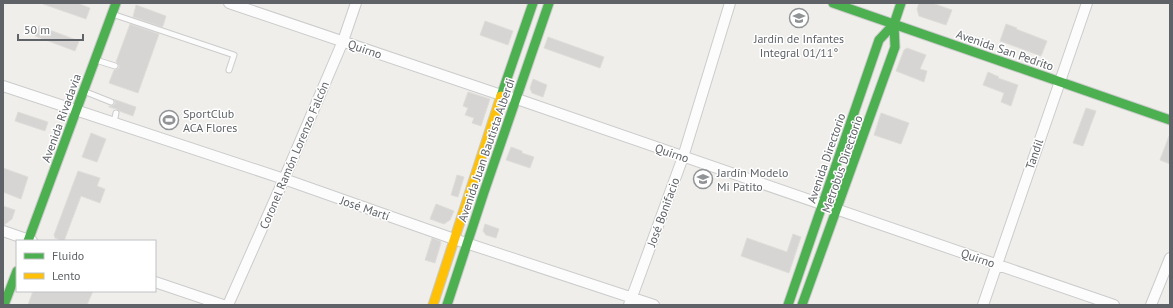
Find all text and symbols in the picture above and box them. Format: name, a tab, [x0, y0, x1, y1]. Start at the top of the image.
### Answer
school or university icon: Jardín de Infantes Integral 01/11°	[788, 7, 810, 29]
scale bar	[18, 16, 83, 42]
text: 50 m	[24, 22, 50, 37]
street label: Avenida San Pedrito	[954, 26, 1056, 74]
place label: Jardín de Infantes Integral 01/11°	[753, 31, 844, 60]
street label: Quirno	[346, 36, 384, 62]
street label: Avenida Rivadavia	[38, 72, 84, 164]
street label: Avenida Juan Bautista Alberdi	[454, 76, 518, 224]
street label: Coronel Ramón Lorenzo Falcón	[256, 79, 332, 231]
place label: SportClub ACA Flores	[183, 106, 237, 135]
sports icon: SportClub ACA Flores	[158, 109, 180, 131]
street label: Avenida Directorio	[804, 111, 848, 205]
street label: Metrobús Directorio	[818, 113, 866, 215]
street label: Tandil	[1022, 136, 1046, 171]
street label: Quirno	[653, 140, 691, 166]
place label: Jardín Modelo Mi Patito	[716, 165, 788, 194]
school or university icon: Jardín Modelo Mi Patito	[692, 168, 714, 190]
street label: José Bonifacio	[643, 175, 682, 249]
street label: José Martí	[337, 192, 392, 223]
legend	[16, 240, 156, 292]
street label: Quirno	[959, 245, 997, 271]
text: Fluido	[52, 248, 84, 263]
text: Lento	[52, 268, 81, 283]

